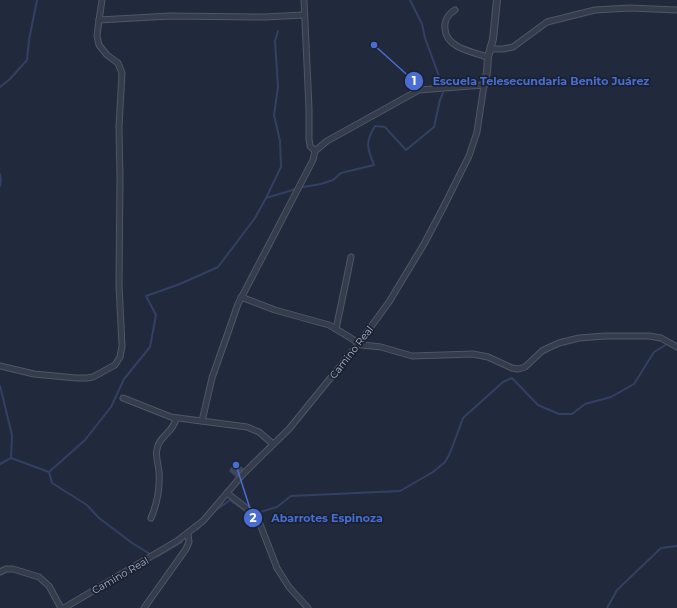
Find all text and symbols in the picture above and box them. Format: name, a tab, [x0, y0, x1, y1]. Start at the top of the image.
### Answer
callout: Escuela Telesecundaria Benito Juárez	[404, 69, 657, 92]
text: 1	[412, 73, 416, 88]
text: Escuela Telesecundaria Benito Juárez	[433, 74, 649, 88]
street label: Camino Real	[327, 323, 376, 381]
callout: Abarrotes Espinoza	[243, 506, 390, 529]
text: 2	[249, 510, 257, 525]
text: Abarrotes Espinoza	[270, 511, 383, 525]
street label: Camino Real	[89, 554, 151, 597]

